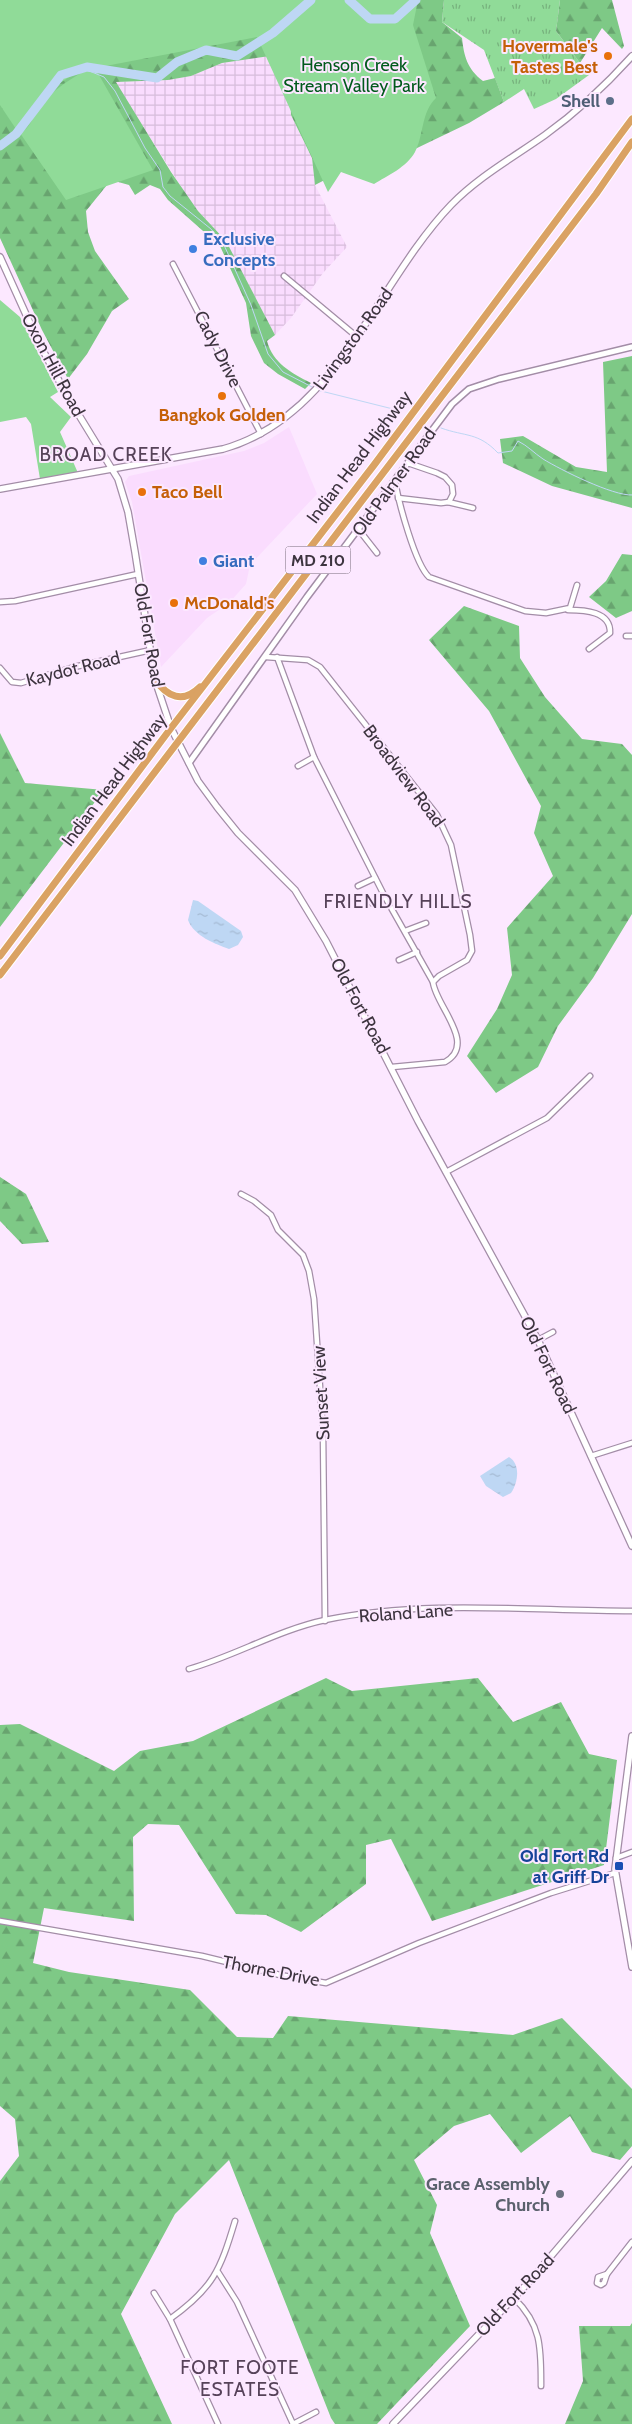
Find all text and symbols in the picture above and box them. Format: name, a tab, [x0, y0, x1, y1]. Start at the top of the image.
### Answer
place label: Hovermale's Tastes Best	[502, 35, 598, 78]
marker: Hovermale's Tastes Best	[602, 50, 614, 62]
park label: Henson Creek Stream Valley Park	[283, 54, 426, 97]
place label: Shell	[561, 90, 600, 112]
marker: Shell	[604, 95, 616, 107]
place label: Exclusive Concepts	[203, 228, 276, 271]
marker: Exclusive Concepts	[187, 243, 199, 255]
street label: Livingston Road	[309, 284, 397, 394]
street label: Cady Drive	[189, 307, 247, 391]
street label: Oxon Hill Road	[17, 310, 89, 420]
street label: Indian Head Highway	[302, 386, 416, 528]
marker: Bangkok Golden	[216, 390, 228, 402]
place label: Bangkok Golden	[159, 404, 285, 426]
street label: Old Palmer Road	[347, 423, 441, 541]
district label: BROAD CREEK	[40, 443, 172, 466]
place label: Taco Bell	[152, 481, 223, 503]
marker: Taco Bell	[136, 486, 148, 498]
road number: MD 210	[286, 546, 350, 574]
place label: Giant	[213, 550, 254, 572]
marker: Giant	[197, 555, 209, 567]
street label: Old Fort Road	[129, 581, 169, 689]
place label: McDonald's	[184, 592, 275, 614]
marker: McDonald's	[168, 597, 180, 609]
street label: Kaydot Road	[24, 647, 122, 691]
street label: Indian Head Highway	[57, 709, 171, 851]
street label: Broadview Road	[358, 720, 450, 832]
district label: FRIENDLY HILLS	[323, 890, 473, 913]
street label: Old Fort Road	[326, 954, 394, 1058]
street label: Old Fort Road	[515, 1313, 581, 1417]
street label: Sunset View	[308, 1345, 334, 1441]
street label: Roland Lane	[358, 1599, 454, 1627]
place label: Old Fort Rd at Griff Dr	[520, 1845, 609, 1888]
marker: Old Fort Rd at Griff Dr	[613, 1860, 625, 1872]
street label: Thorne Drive	[221, 1951, 321, 1991]
place label: Grace Assembly Church	[426, 2173, 550, 2216]
marker: Grace Assembly Church	[554, 2188, 566, 2200]
street label: Old Fort Road	[471, 2249, 559, 2341]
district label: FORT FOOTE ESTATES	[180, 2356, 300, 2401]

